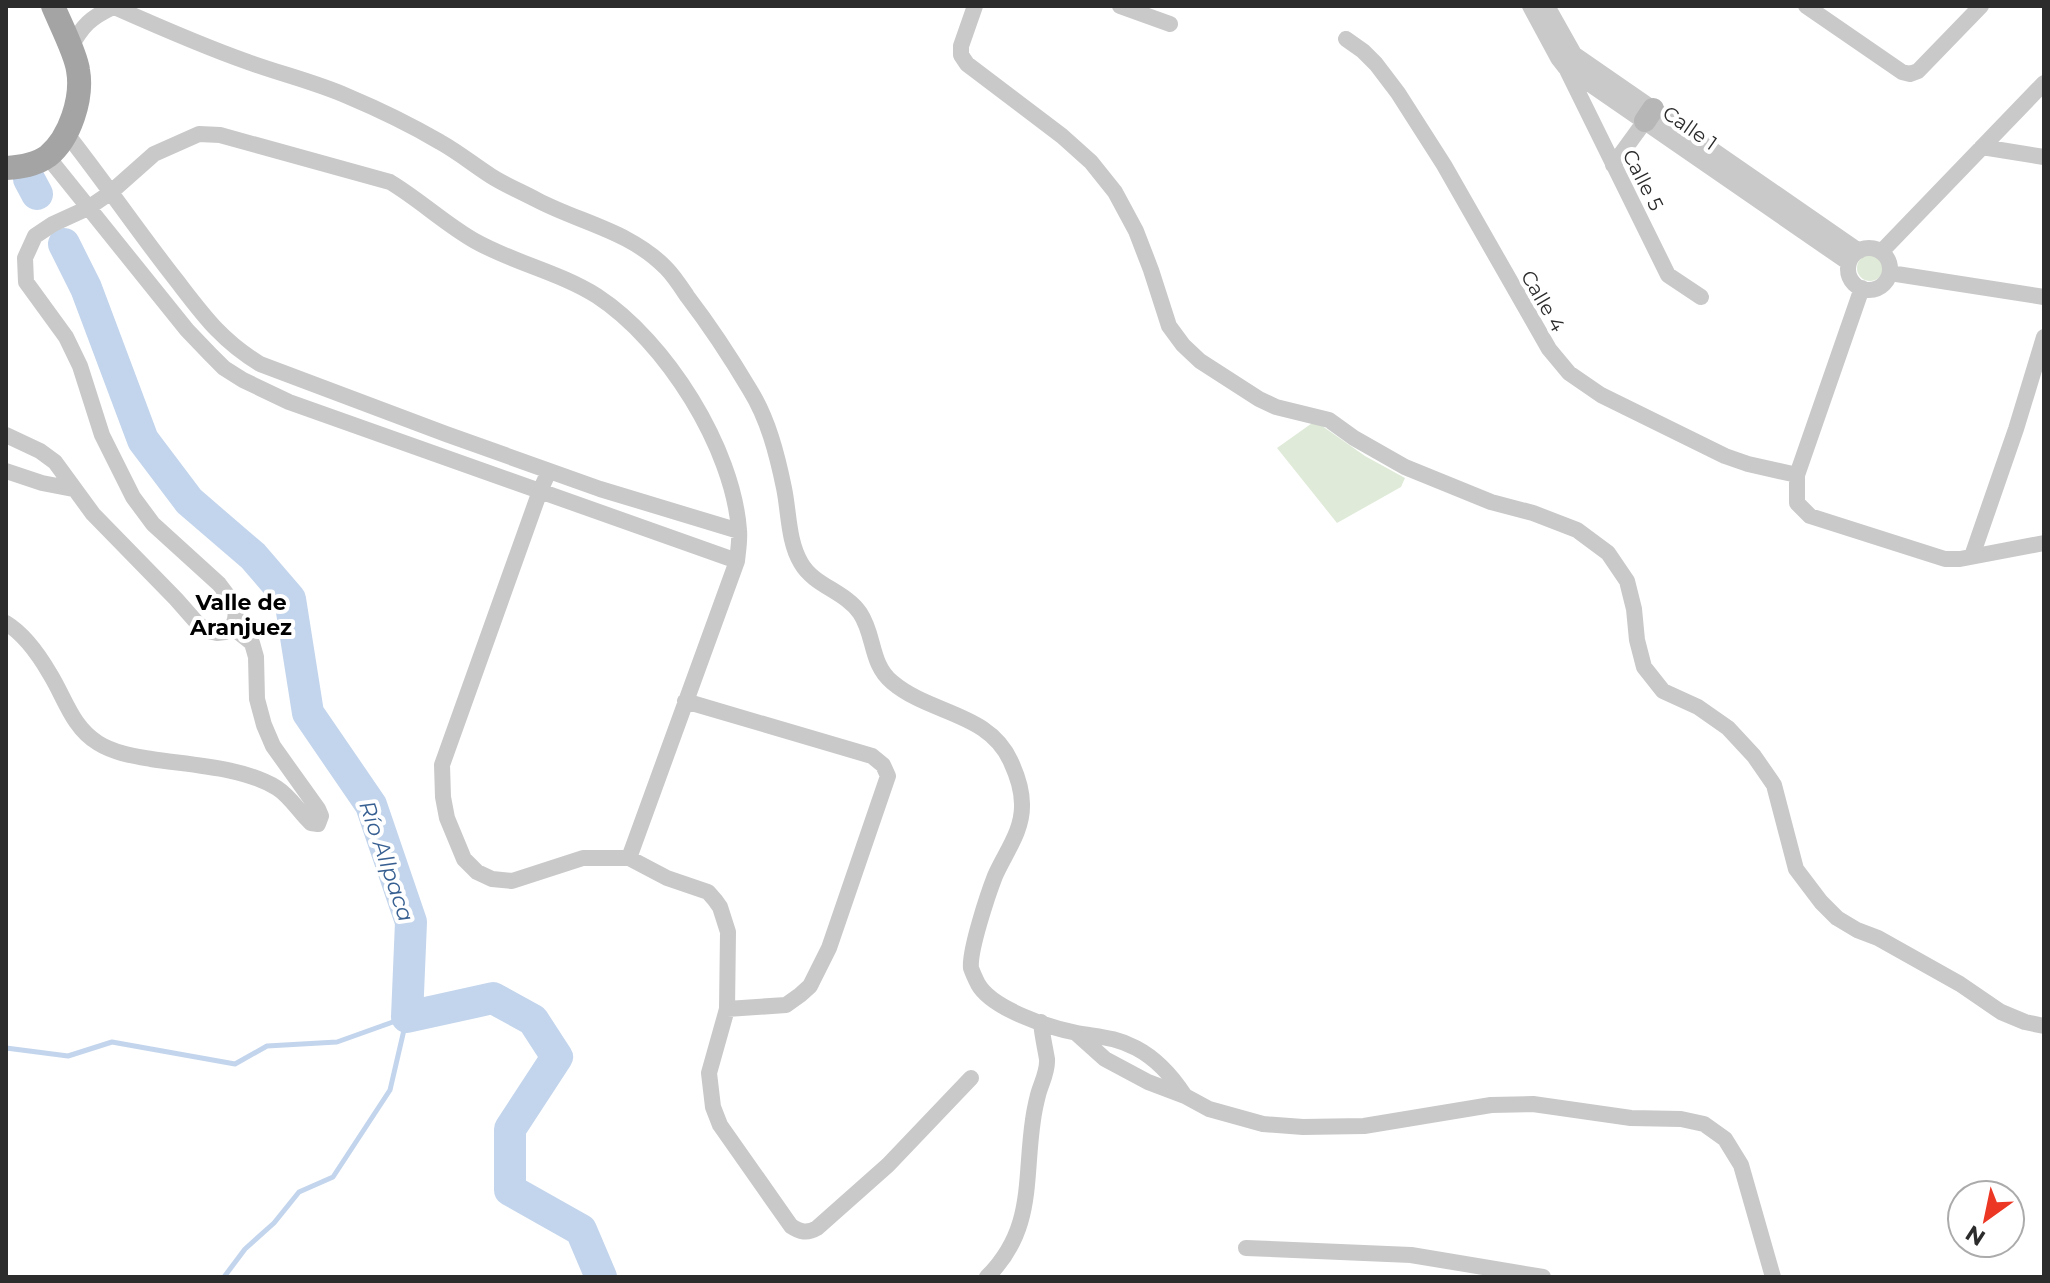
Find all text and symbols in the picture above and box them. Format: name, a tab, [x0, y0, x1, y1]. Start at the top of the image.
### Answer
street label: Calle 1	[1658, 101, 1722, 155]
street label: Calle 5	[1618, 145, 1668, 215]
street label: Calle 4	[1516, 266, 1570, 336]
district label: Valle de Aranjuez	[189, 589, 292, 641]
water label: Río Allpaca	[353, 797, 420, 925]
north arrow	[1946, 1179, 2026, 1259]
text: N	[1961, 1219, 1990, 1252]

